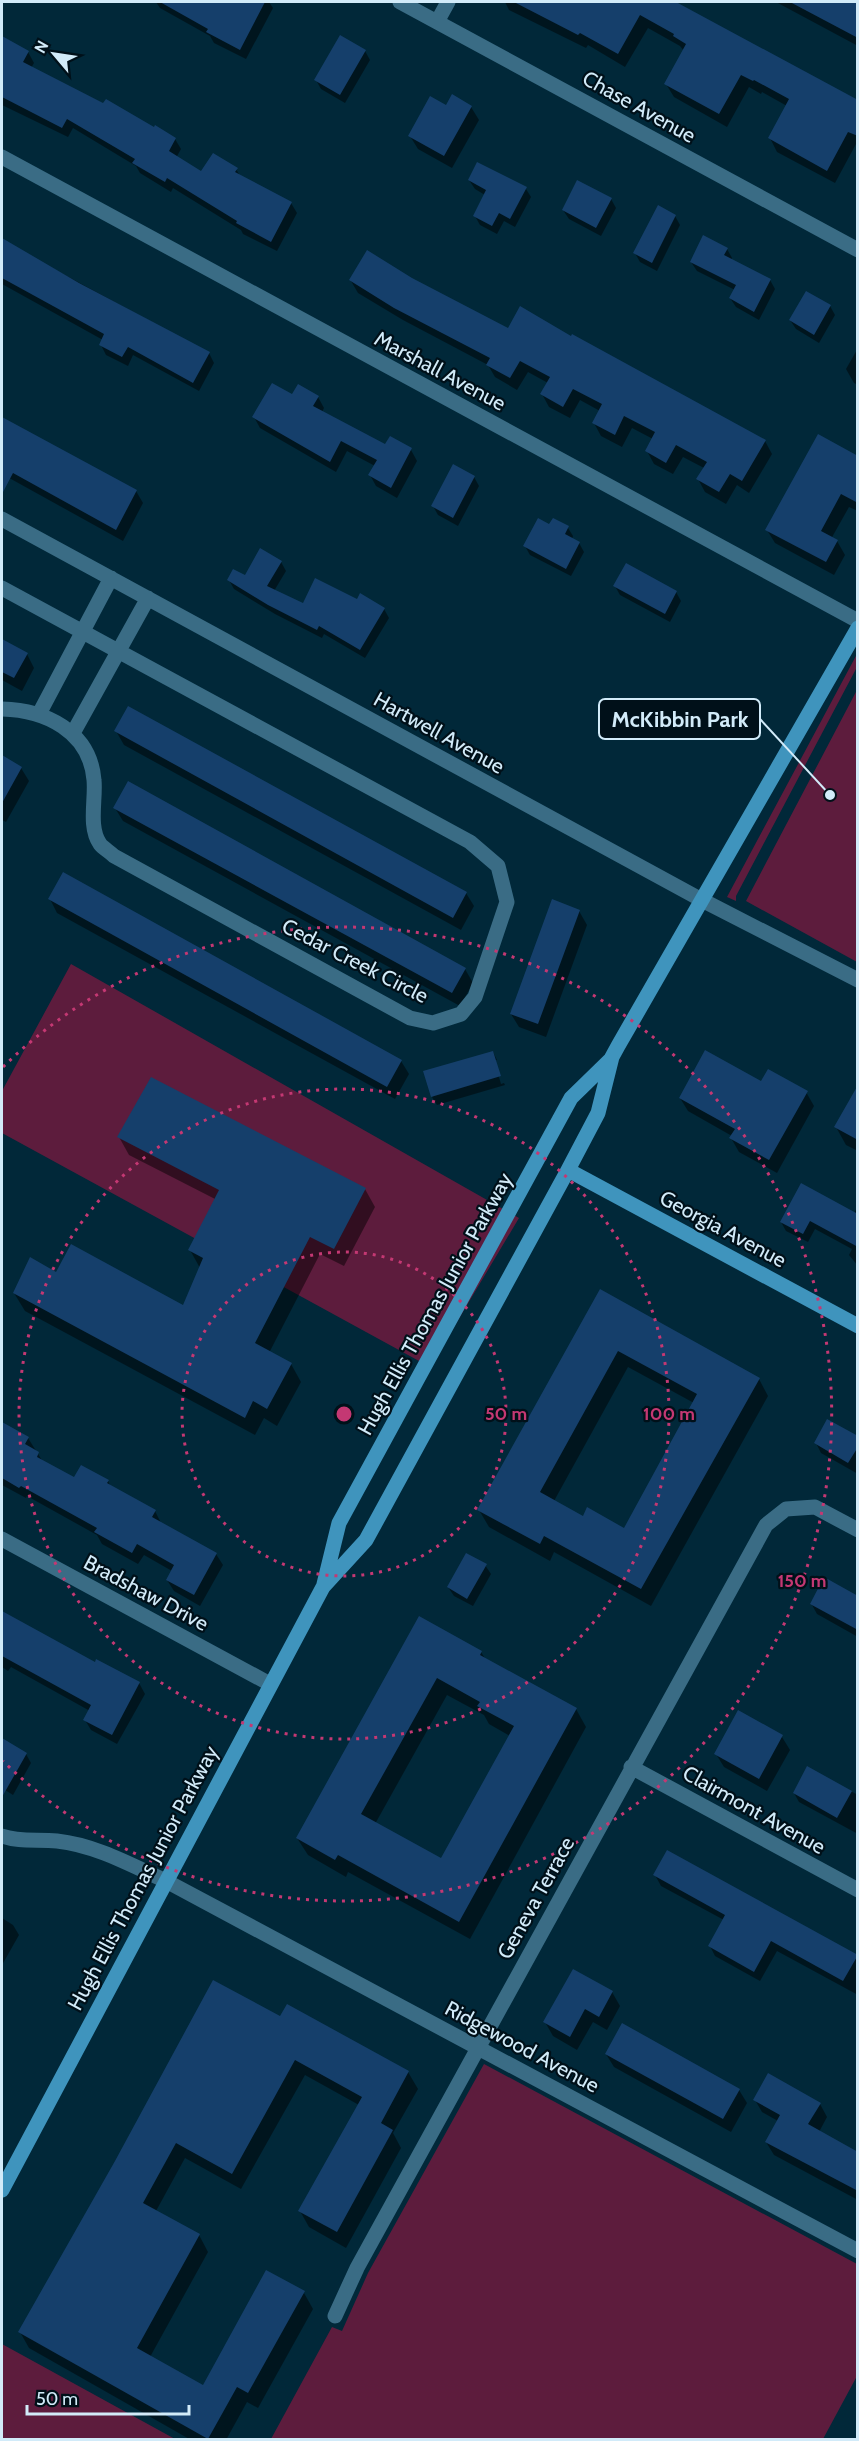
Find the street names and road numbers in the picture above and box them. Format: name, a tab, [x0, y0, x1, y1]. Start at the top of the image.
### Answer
street label: Chase Avenue	[578, 65, 700, 148]
street label: Marshall Avenue	[370, 325, 510, 416]
street label: Hartwell Avenue	[370, 686, 509, 779]
street label: Cedar Creek Circle	[278, 913, 433, 1008]
street label: Hugh Ellis Thomas Junior Parkway	[352, 1168, 517, 1439]
street label: Georgia Avenue	[656, 1185, 791, 1272]
street label: Bradshaw Drive	[80, 1549, 213, 1636]
street label: Hugh Ellis Thomas Junior Parkway	[62, 1741, 223, 2014]
street label: Clairmont Avenue	[679, 1760, 830, 1859]
street label: Geneva Terrace	[492, 1832, 580, 1963]
street label: Ridgewood Avenue	[441, 1995, 604, 2098]

